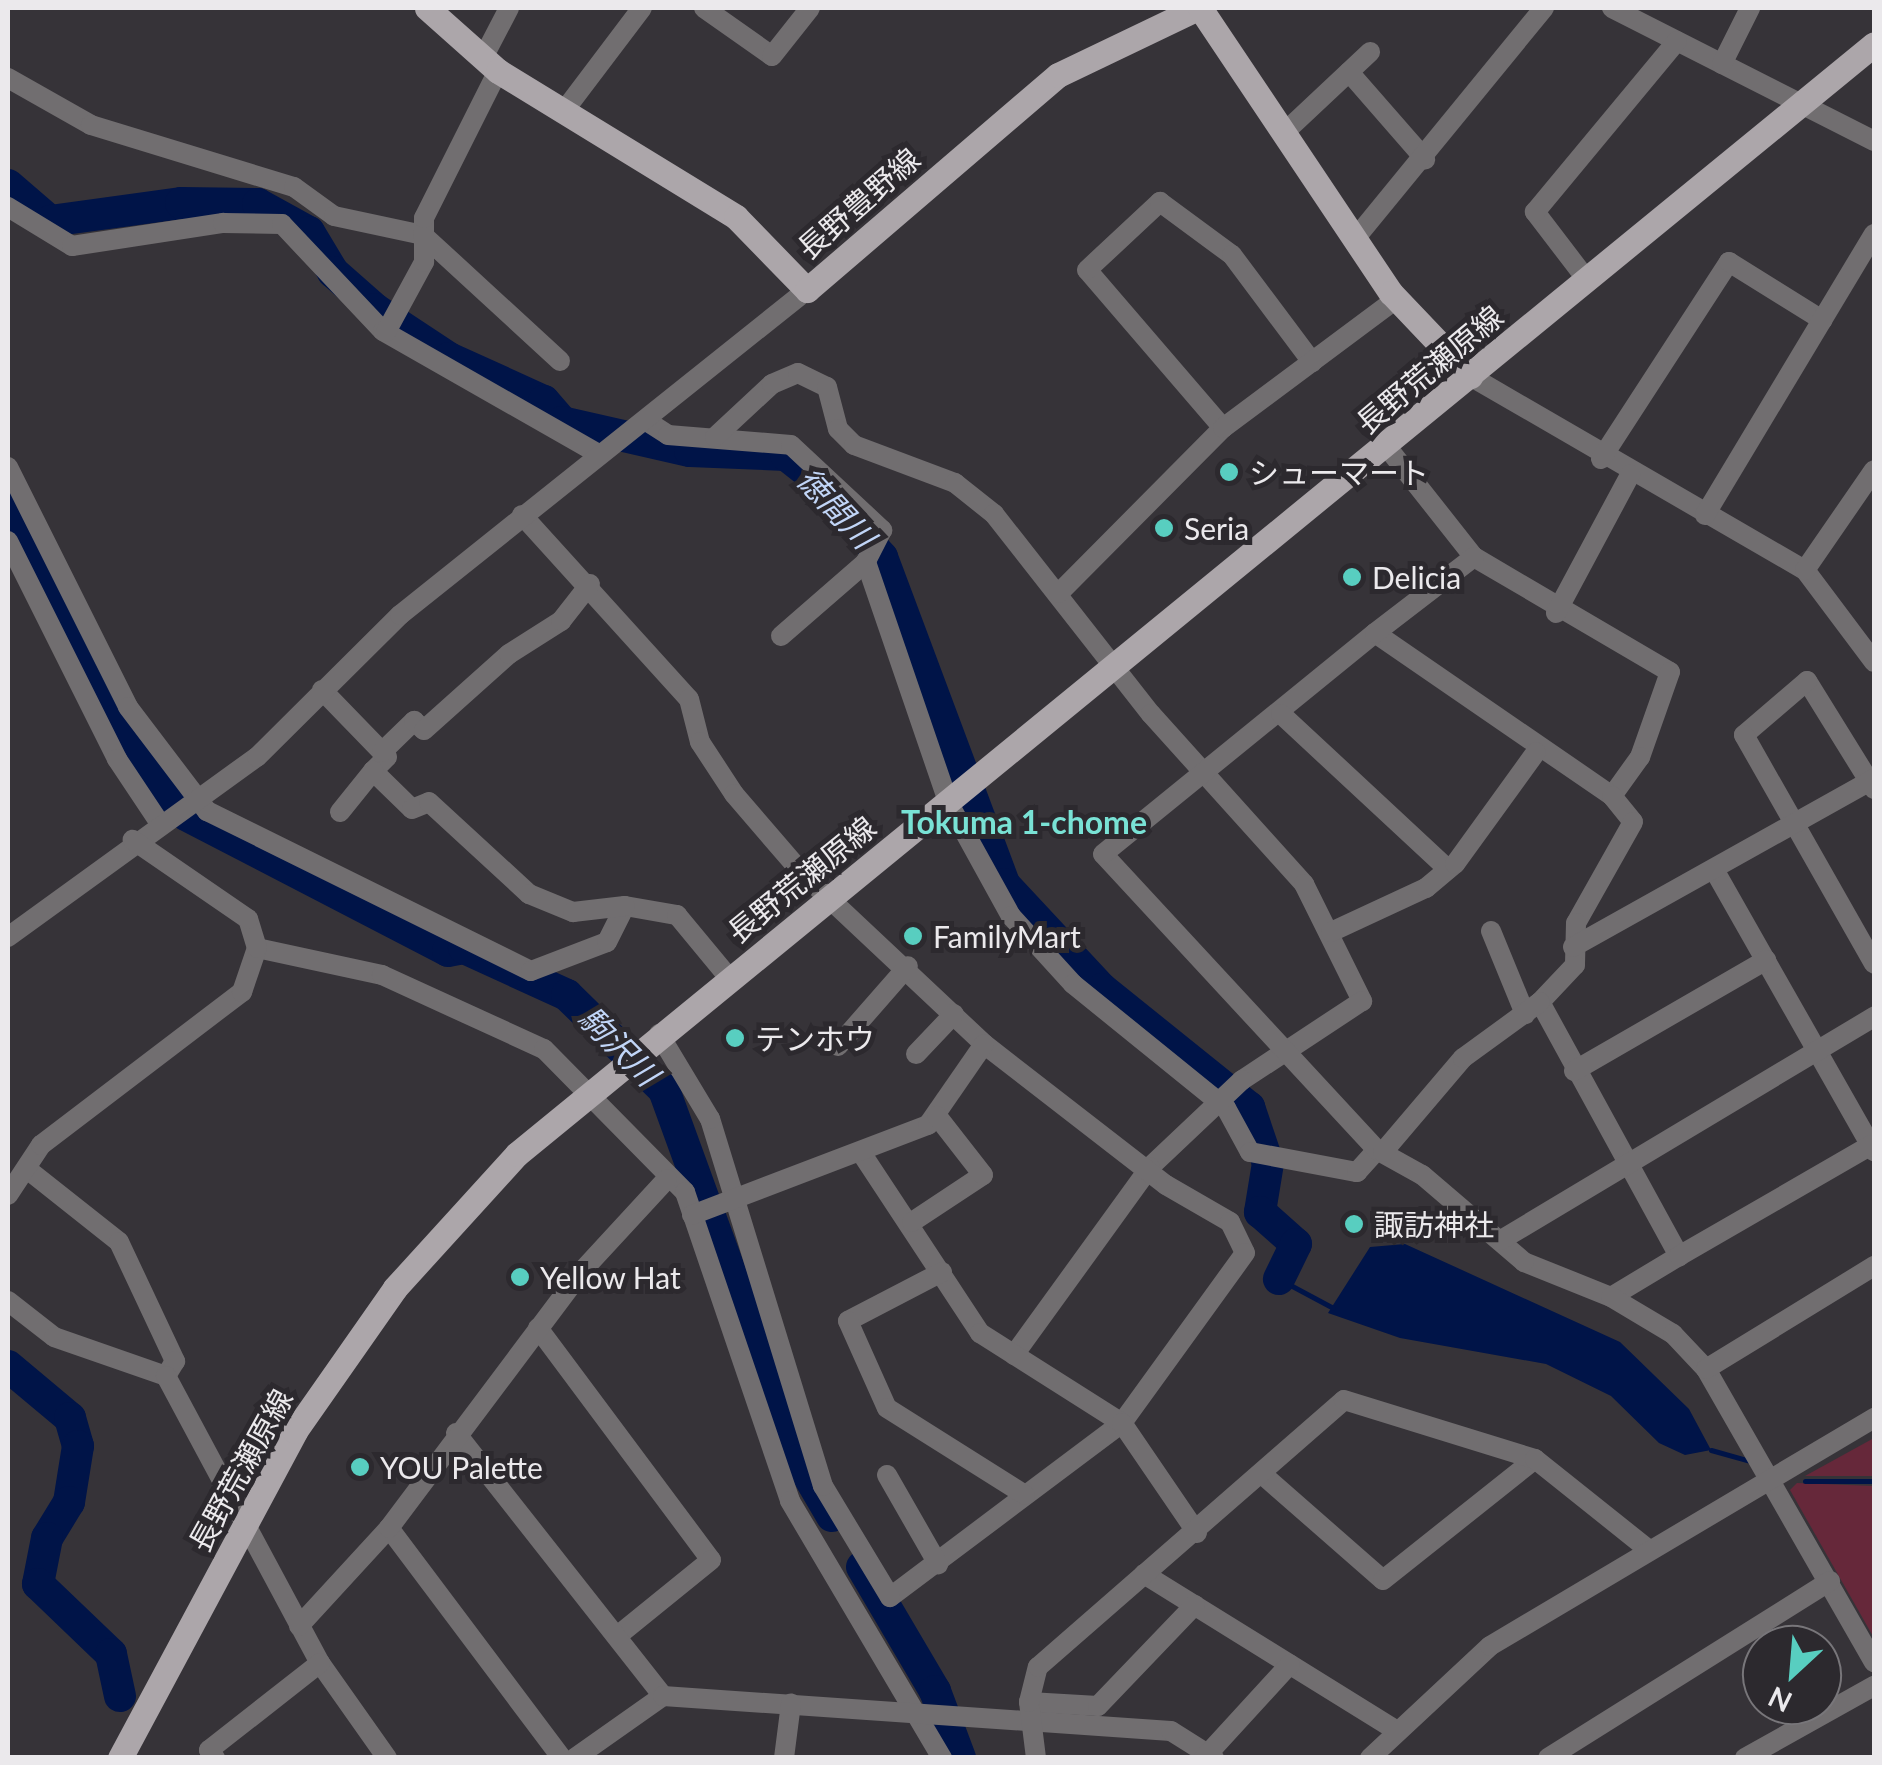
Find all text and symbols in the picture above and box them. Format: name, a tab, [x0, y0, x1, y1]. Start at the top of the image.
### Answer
street label: 長野豊野線	[790, 140, 926, 266]
street label: 長野荒瀬原線	[1348, 297, 1510, 441]
place label: シューマート	[1249, 454, 1429, 490]
water label: 徳間川	[789, 460, 883, 556]
marker: シューマート	[1218, 461, 1240, 483]
place label: Seria	[1184, 510, 1249, 546]
marker: Seria	[1153, 517, 1175, 539]
place label: Delicia	[1372, 559, 1461, 595]
marker: Delicia	[1341, 566, 1363, 588]
district label: Tokuma 1-chome	[901, 803, 1147, 841]
street label: 長野荒瀬原線	[720, 808, 882, 950]
place label: FamilyMart	[933, 918, 1081, 954]
marker: FamilyMart	[902, 925, 924, 947]
water label: 駒沢川	[571, 998, 667, 1094]
place label: テンホウ	[755, 1020, 875, 1056]
marker: テンホウ	[724, 1027, 746, 1049]
place label: 諏訪神社	[1374, 1206, 1494, 1242]
marker: 諏訪神社	[1343, 1213, 1365, 1235]
place label: Yellow Hat	[540, 1259, 681, 1295]
marker: Yellow Hat	[509, 1266, 531, 1288]
street label: 長野荒瀬原線	[181, 1383, 299, 1557]
place label: YOU Palette	[380, 1449, 543, 1485]
marker: YOU Palette	[349, 1456, 371, 1478]
north arrow	[1742, 1625, 1842, 1725]
text: N	[1763, 1680, 1797, 1720]

